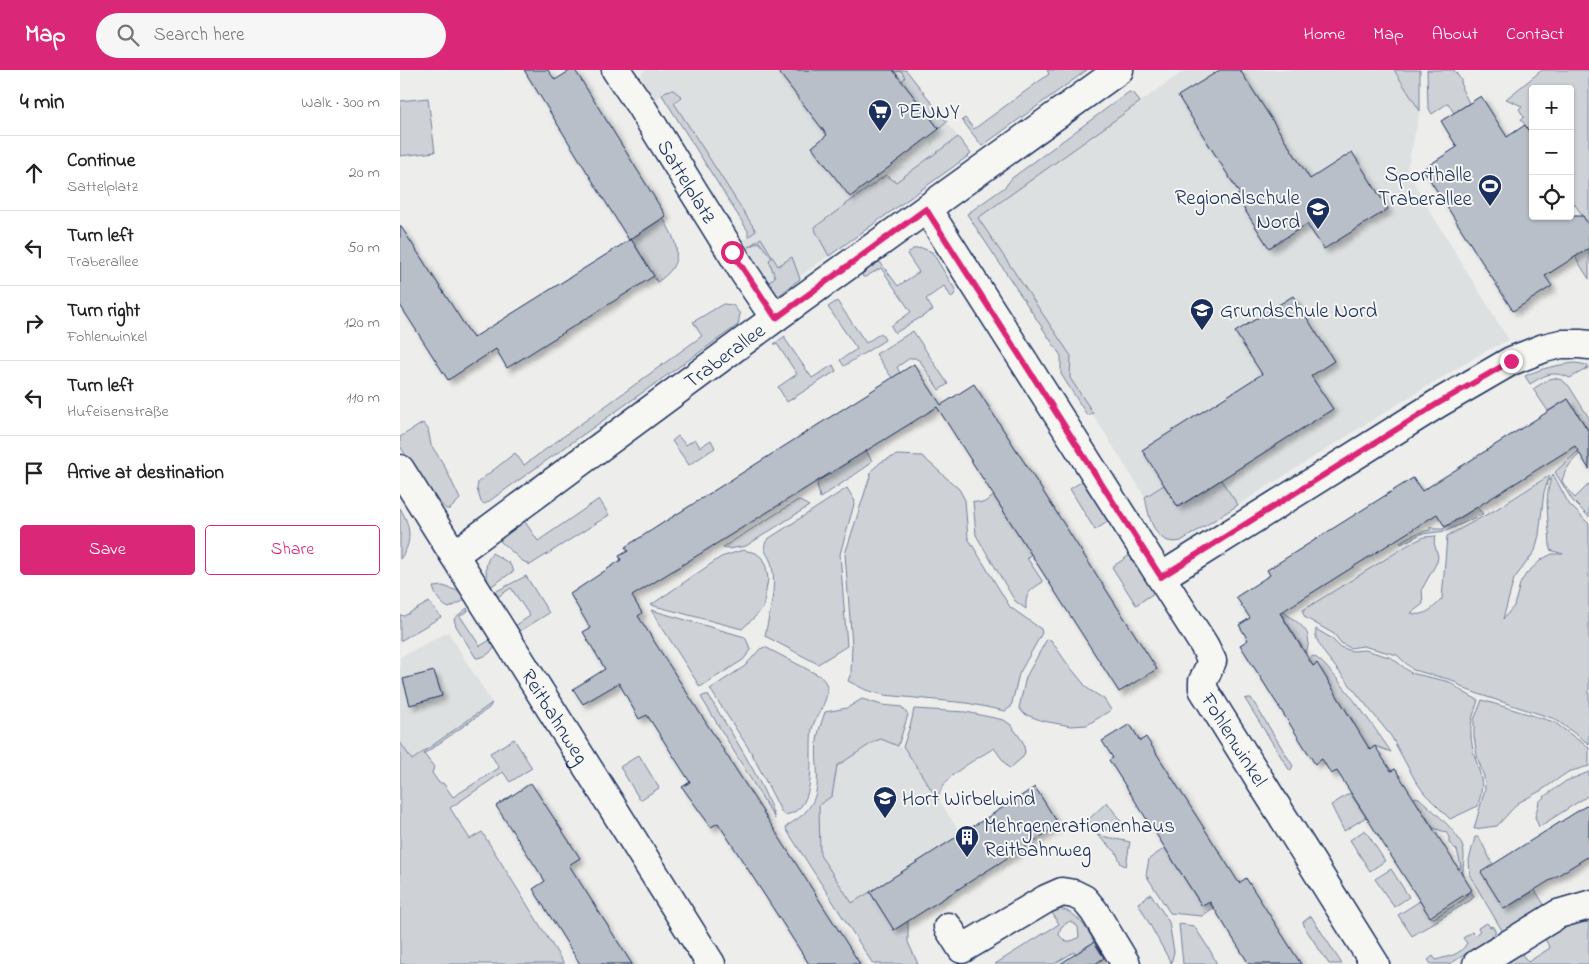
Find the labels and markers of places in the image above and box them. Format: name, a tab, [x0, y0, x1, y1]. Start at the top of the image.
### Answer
supermarket icon: PENNY	[867, 98, 893, 132]
place label: PENNY	[898, 98, 960, 128]
place label: Sporthalle Traberallee	[1378, 161, 1473, 215]
sports icon: Sporthalle Traberallee	[1477, 173, 1503, 207]
place label: Regionalschule Nord	[1175, 184, 1301, 238]
school or university icon: Regionalschule Nord	[1305, 196, 1331, 230]
school or university icon: Grundschule Nord	[1189, 297, 1215, 331]
place label: Grundschule Nord	[1220, 297, 1378, 327]
school or university icon: Hort Wirbelwind	[872, 785, 898, 819]
place label: Hort Wirbelwind	[902, 785, 1035, 815]
place label: Mehrgenerationenhaus Reitbahnweg	[984, 812, 1175, 868]
building icon: Mehrgenerationenhaus Reitbahnweg	[954, 824, 980, 858]

